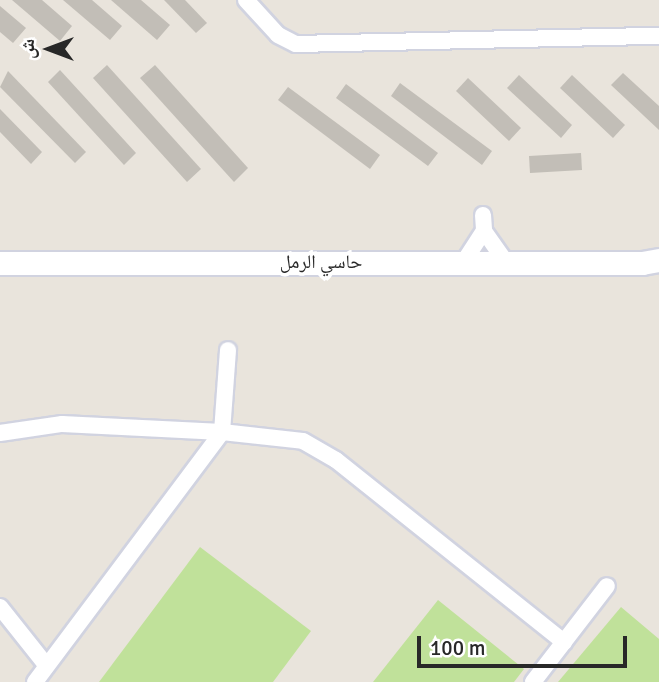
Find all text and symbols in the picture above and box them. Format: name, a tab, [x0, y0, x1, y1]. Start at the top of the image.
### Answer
north arrow	[14, 14, 84, 84]
text: ش	[16, 39, 40, 59]
street label: حاسي الرمل	[280, 252, 362, 274]
scale bar	[421, 622, 631, 666]
text: 100 m	[430, 635, 485, 661]

